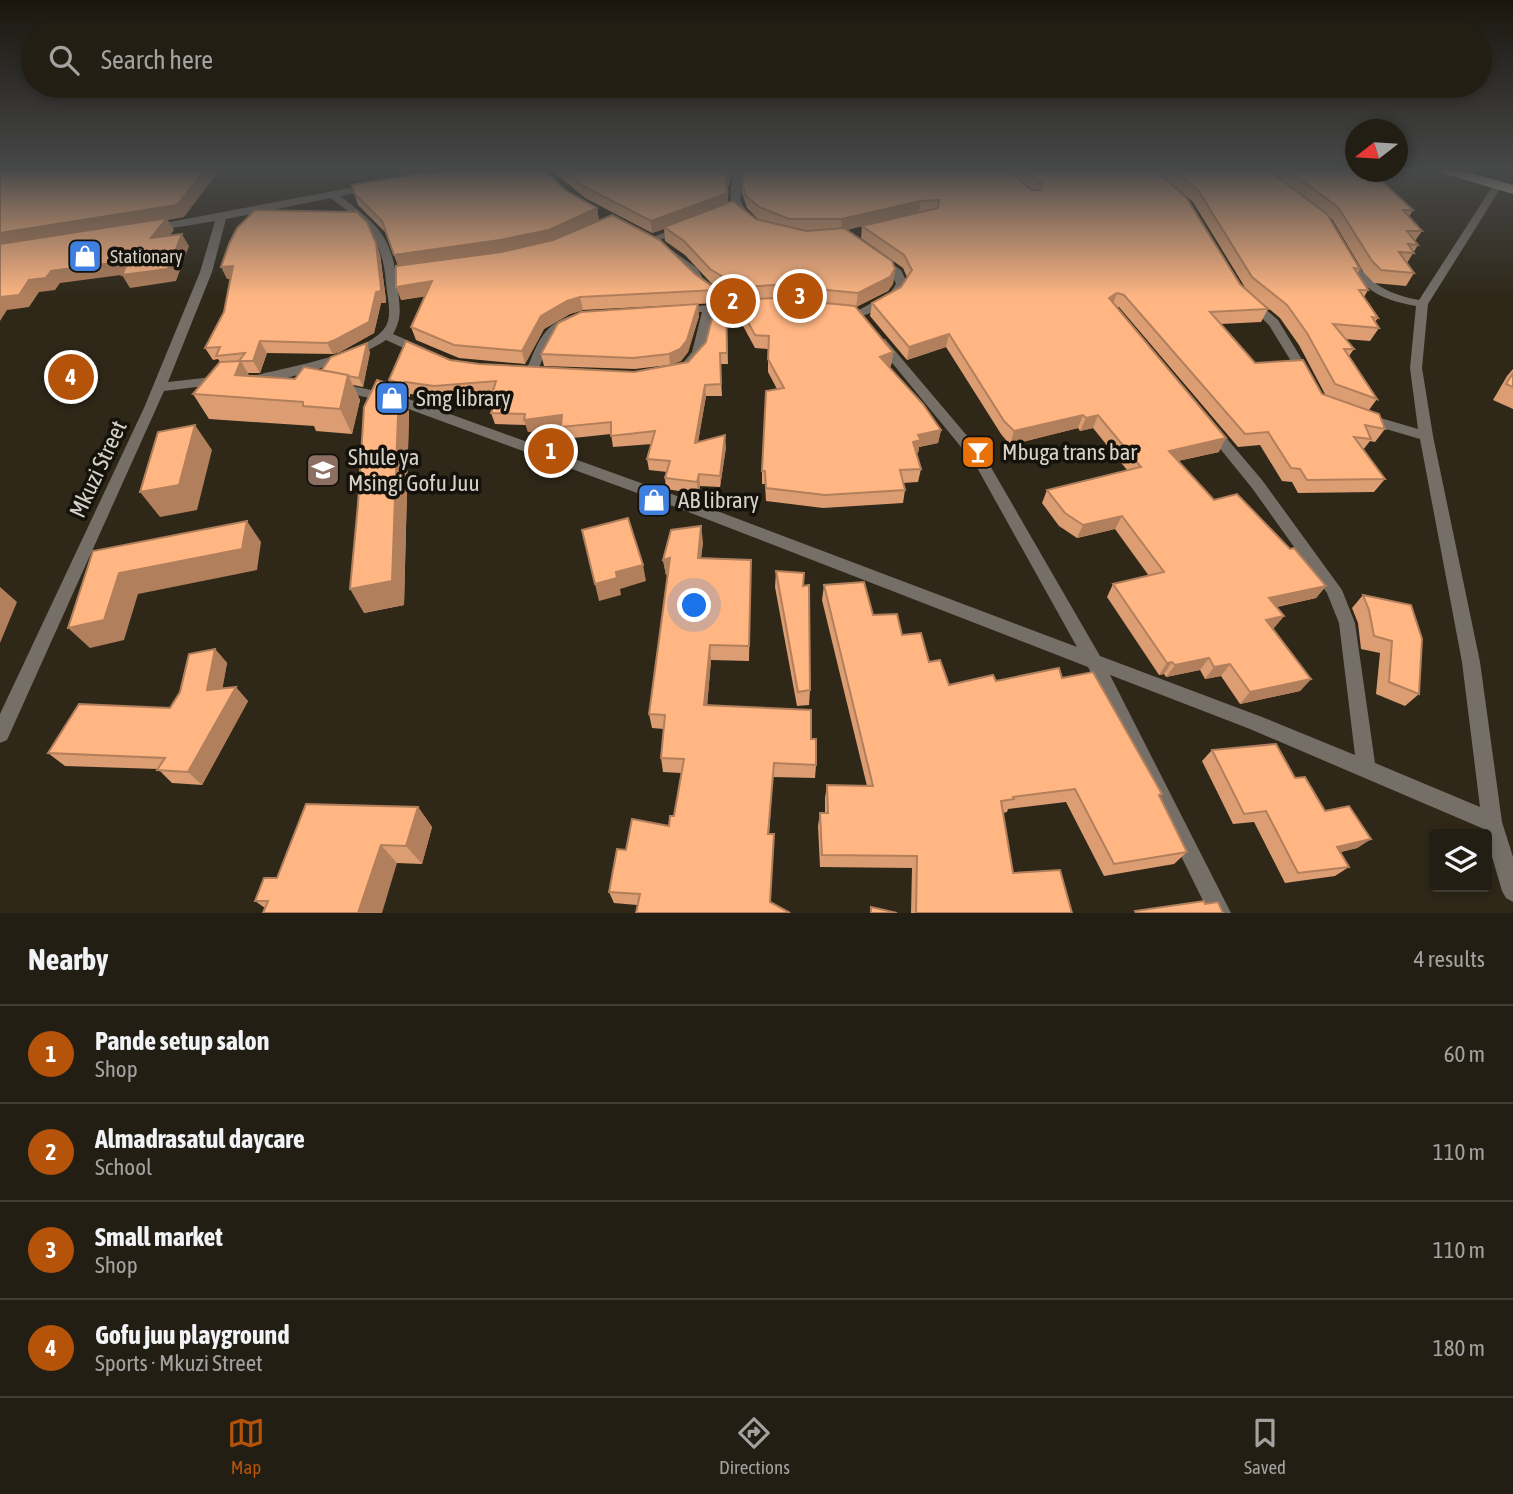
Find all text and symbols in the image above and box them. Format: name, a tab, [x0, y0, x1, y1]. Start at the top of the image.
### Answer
search box	[21, 21, 1492, 98]
icon: search	[45, 41, 83, 79]
text: Search here	[101, 45, 213, 75]
north arrow	[1345, 119, 1408, 182]
shop icon: Stationary	[66, 237, 104, 275]
place label: Stationary	[110, 245, 183, 267]
pin: 3	[777, 270, 823, 322]
pin: 2	[710, 275, 756, 327]
pin: 4	[48, 351, 94, 403]
shop icon: Smg library	[373, 379, 411, 417]
place label: Smg library	[416, 385, 511, 411]
street label: Mkuzi Street	[64, 416, 132, 522]
pin: 1	[528, 425, 574, 477]
bar icon: Mbuga trans bar	[959, 433, 997, 471]
place label: Mbuga trans bar	[1002, 439, 1138, 465]
place label: Shule ya Msingi Gofu Juu	[348, 444, 480, 496]
school or university icon: Shule ya Msingi Gofu Juu	[304, 451, 342, 489]
shop icon: AB library	[635, 481, 673, 519]
place label: AB library	[678, 487, 759, 513]
your location	[677, 588, 711, 622]
map controls	[1429, 829, 1492, 892]
button: layers	[1429, 829, 1492, 892]
text: Nearby	[28, 942, 108, 976]
text: 4 results	[1414, 946, 1485, 972]
text: Pande setup salon	[95, 1026, 269, 1056]
text: 1	[46, 1041, 56, 1067]
text: 60 m	[1444, 1041, 1485, 1067]
text: Shop	[95, 1056, 138, 1082]
text: Almadrasatul daycare	[95, 1124, 305, 1154]
text: 2	[46, 1139, 56, 1165]
text: 110 m	[1433, 1139, 1485, 1165]
text: School	[95, 1154, 152, 1180]
text: Small market	[95, 1222, 223, 1252]
text: 3	[46, 1237, 56, 1263]
text: 110 m	[1433, 1237, 1485, 1263]
text: Shop	[95, 1252, 138, 1278]
text: Gofu juu playground	[95, 1320, 290, 1350]
text: 4	[46, 1335, 56, 1361]
text: 180 m	[1433, 1335, 1485, 1361]
text: Sports · Mkuzi Street	[95, 1350, 263, 1376]
tab: Map	[227, 1414, 265, 1478]
tab: Directions	[719, 1414, 790, 1478]
tab: Saved	[1244, 1414, 1286, 1478]

